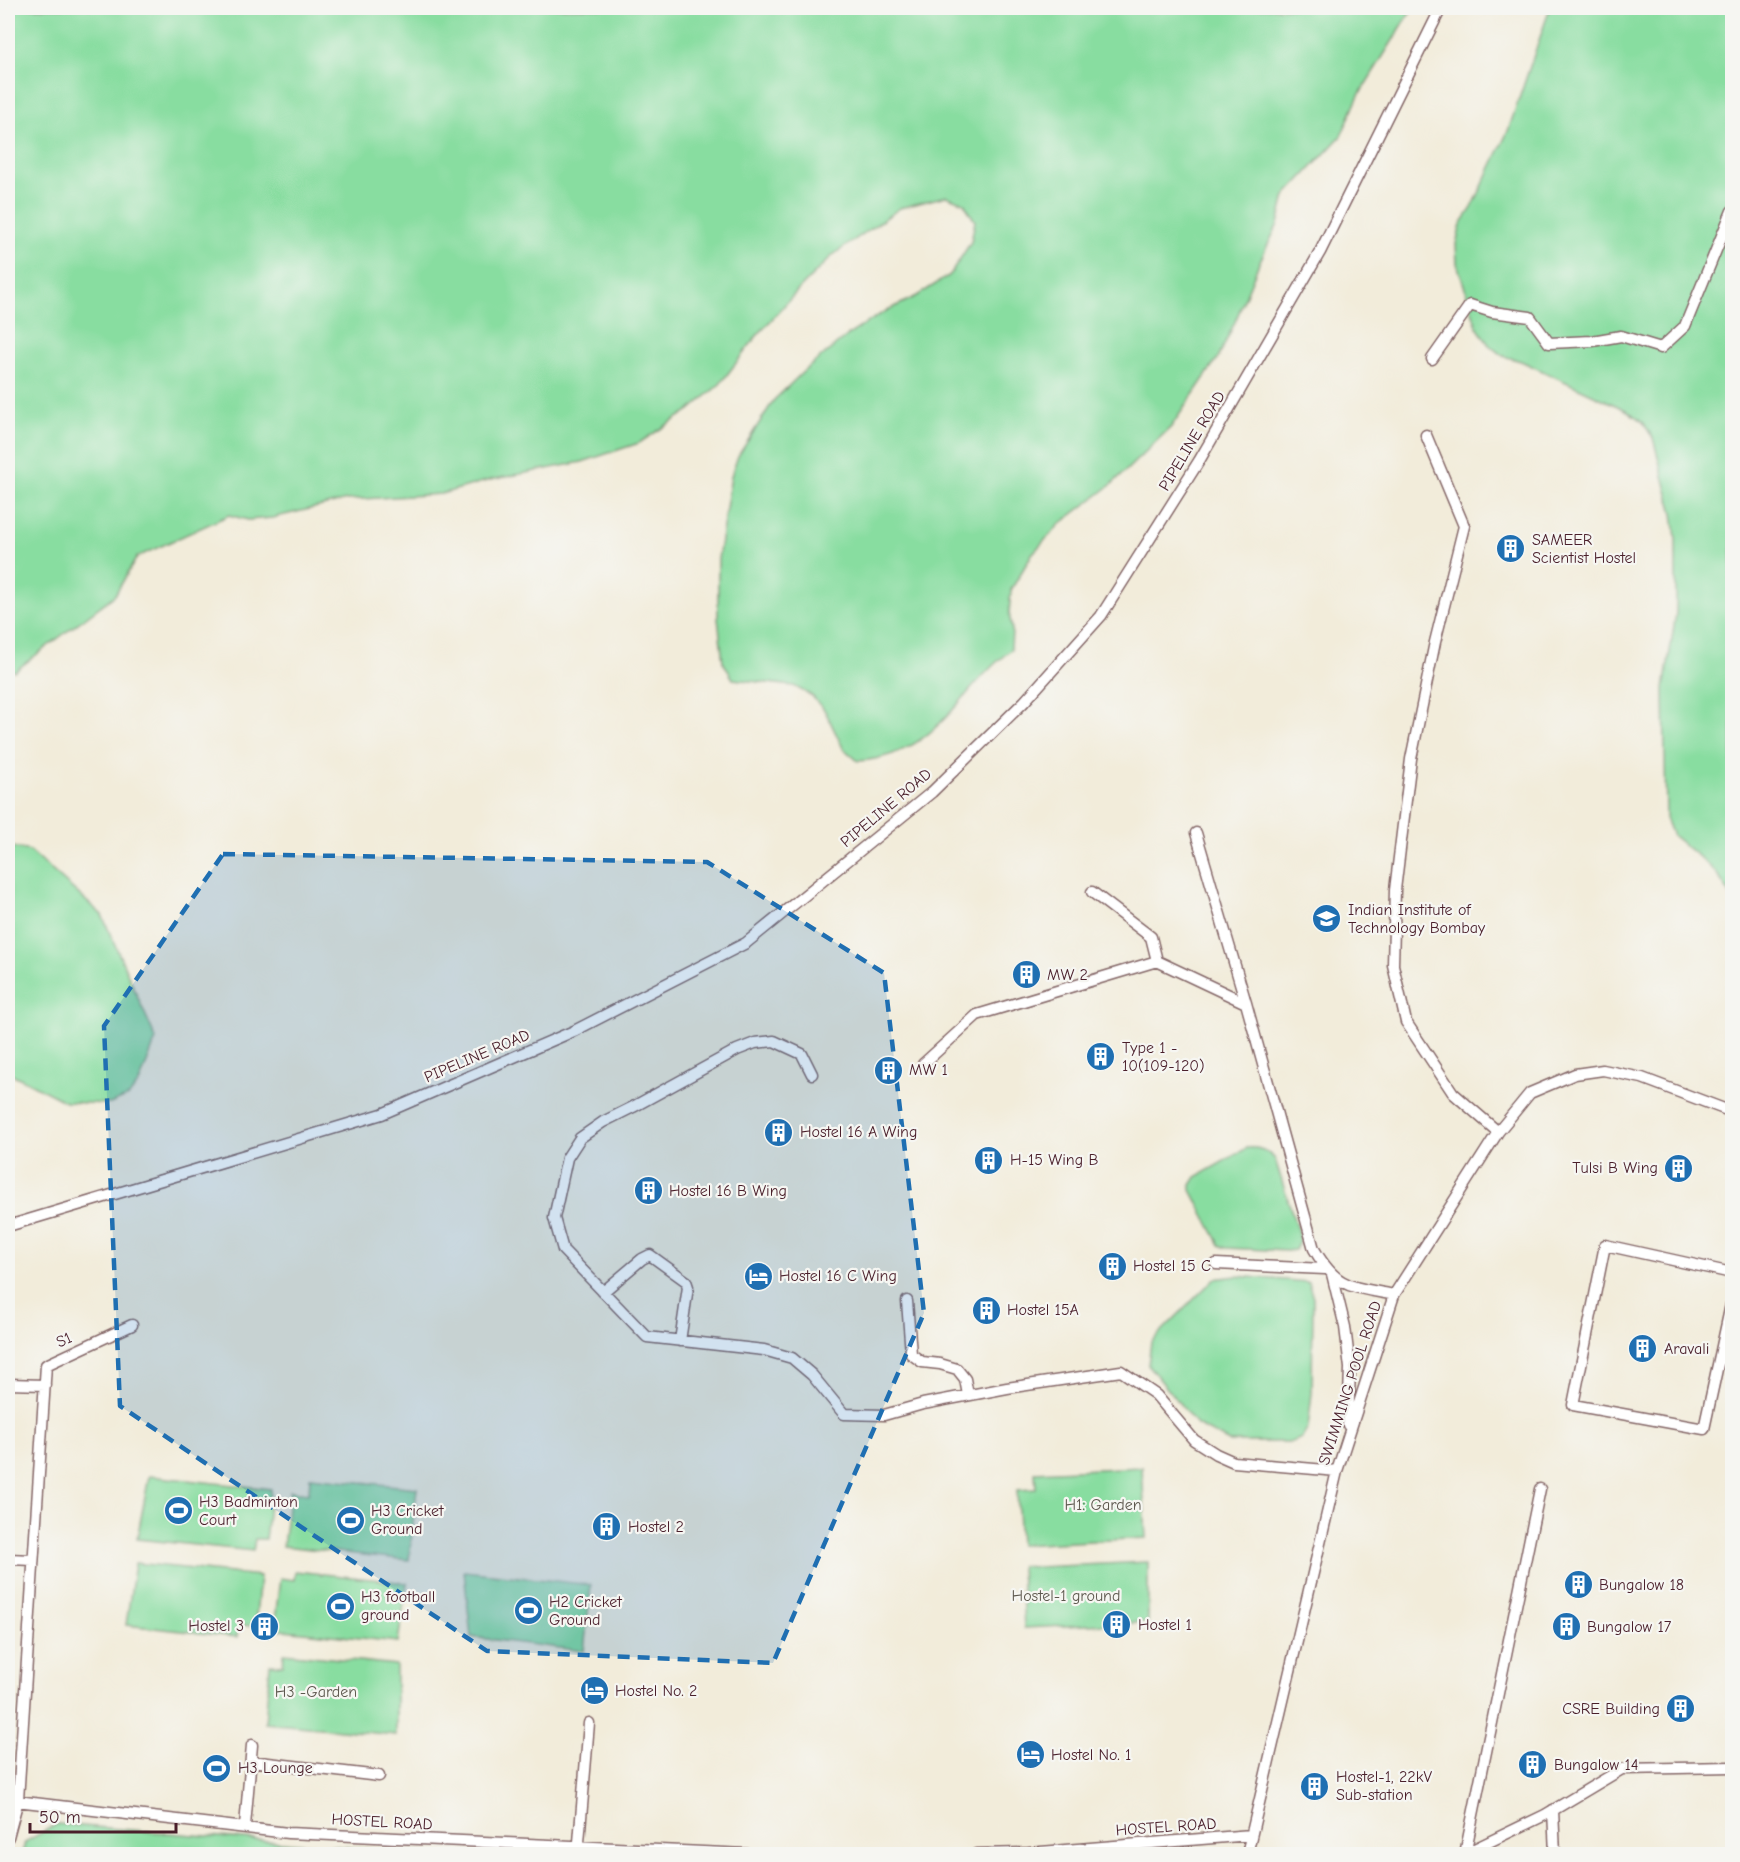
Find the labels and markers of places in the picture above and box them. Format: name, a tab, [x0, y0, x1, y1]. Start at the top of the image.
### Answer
place label: SAMEER Scientist Hostel	[1532, 531, 1636, 567]
building icon: SAMEER Scientist Hostel	[1495, 533, 1527, 565]
place label: Indian Institute of Technology Bombay	[1348, 901, 1486, 937]
school or university icon: Indian Institute of Technology Bombay	[1311, 903, 1343, 935]
building icon: MW 2	[1010, 959, 1042, 991]
place label: MW 2	[1047, 966, 1088, 984]
place label: Type 1 - 10(109-120)	[1122, 1039, 1205, 1075]
building icon: Type 1 - 10(109-120)	[1085, 1041, 1117, 1073]
building icon: MW 1	[872, 1054, 904, 1086]
place label: MW 1	[909, 1061, 948, 1079]
building icon: Hostel 16 A Wing	[763, 1116, 795, 1148]
place label: Hostel 16 A Wing	[800, 1123, 917, 1141]
building icon: H-15 Wing B	[973, 1144, 1005, 1176]
place label: H-15 Wing B	[1010, 1151, 1099, 1169]
building icon: Tulsi B Wing	[1663, 1152, 1695, 1184]
place label: Tulsi B Wing	[1572, 1159, 1658, 1177]
building icon: Hostel 16 B Wing	[632, 1175, 664, 1207]
place label: Hostel 16 B Wing	[669, 1182, 787, 1200]
building icon: Hostel 15 C	[1096, 1250, 1128, 1282]
place label: Hostel 15 C	[1133, 1257, 1211, 1275]
hotel icon: Hostel 16 C Wing	[742, 1260, 774, 1292]
place label: Hostel 16 C Wing	[779, 1267, 897, 1285]
building icon: Hostel 15A	[970, 1294, 1002, 1326]
place label: Hostel 15A	[1007, 1301, 1079, 1319]
building icon: Aravali	[1627, 1333, 1659, 1365]
place label: Aravali	[1664, 1340, 1709, 1358]
place label: H3 Badminton Court	[199, 1493, 298, 1529]
sports icon: H3 Badminton Court	[162, 1495, 194, 1527]
place label: H3 Cricket Ground	[371, 1502, 444, 1538]
sports icon: H3 Cricket Ground	[334, 1504, 366, 1536]
building icon: Hostel 2	[591, 1511, 623, 1543]
place label: Hostel 2	[628, 1518, 684, 1536]
building icon: Bungalow 18	[1562, 1569, 1594, 1601]
place label: Bungalow 18	[1599, 1576, 1684, 1594]
place label: H3 football ground	[361, 1588, 435, 1624]
sports icon: H3 football ground	[324, 1590, 356, 1622]
place label: H2 Cricket Ground	[549, 1593, 622, 1629]
sports icon: H2 Cricket Ground	[512, 1595, 544, 1627]
building icon: Hostel 1	[1101, 1609, 1133, 1641]
building icon: Hostel 3	[249, 1610, 281, 1642]
building icon: Bungalow 17	[1550, 1611, 1582, 1643]
place label: Hostel 1	[1138, 1616, 1192, 1634]
place label: Hostel 3	[188, 1617, 244, 1635]
place label: Bungalow 17	[1587, 1618, 1672, 1636]
hotel icon: Hostel No. 2	[578, 1675, 610, 1707]
place label: Hostel No. 2	[615, 1682, 697, 1700]
building icon: CSRE Building	[1665, 1693, 1697, 1725]
place label: CSRE Building	[1562, 1700, 1660, 1718]
hotel icon: Hostel No. 1	[1014, 1739, 1046, 1771]
place label: Hostel No. 1	[1051, 1746, 1131, 1764]
building icon: Bungalow 14	[1517, 1749, 1549, 1781]
sports icon: H3 Lounge	[201, 1752, 233, 1784]
place label: Bungalow 14	[1554, 1756, 1638, 1774]
place label: H3 Lounge	[238, 1759, 313, 1777]
place label: Hostel-1, 22kV Sub-station	[1336, 1768, 1432, 1804]
building icon: Hostel-1, 22kV Sub-station	[1299, 1770, 1331, 1802]

